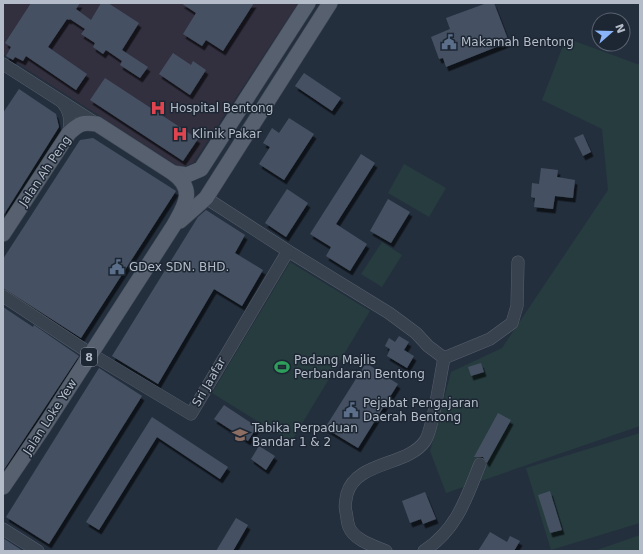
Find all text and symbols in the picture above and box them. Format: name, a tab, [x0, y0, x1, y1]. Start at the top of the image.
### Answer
north arrow	[591, 12, 631, 52]
text: N	[612, 22, 628, 35]
public building icon: Makamah Bentong	[440, 33, 458, 51]
place label: Makamah Bentong	[461, 35, 574, 49]
hospital icon: Hospital Bentong	[149, 99, 167, 117]
place label: Hospital Bentong	[170, 101, 273, 115]
hospital icon: Klinik Pakar	[171, 125, 189, 143]
place label: Klinik Pakar	[192, 127, 261, 141]
street label: Jalan Ah Peng	[16, 133, 74, 210]
public building icon: GDex SDN. BHD.	[108, 258, 126, 276]
place label: GDex SDN. BHD.	[129, 260, 229, 274]
road number: 8	[81, 348, 97, 366]
place label: Padang Majlis Perbandaran Bentong	[294, 353, 425, 381]
street label: Sri Jaafar	[189, 355, 229, 409]
sports icon: Padang Majlis Perbandaran Bentong	[273, 358, 291, 376]
street label: Jalan Loke Yew	[20, 376, 80, 458]
place label: Pejabat Pengajaran Daerah Bentong	[363, 396, 479, 424]
public building icon: Pejabat Pengajaran Daerah Bentong	[342, 401, 360, 419]
place label: Tabika Perpaduan Bandar 1 & 2	[251, 421, 358, 449]
school or university icon: Tabika Perpaduan Bandar 1 & 2	[231, 426, 249, 444]

